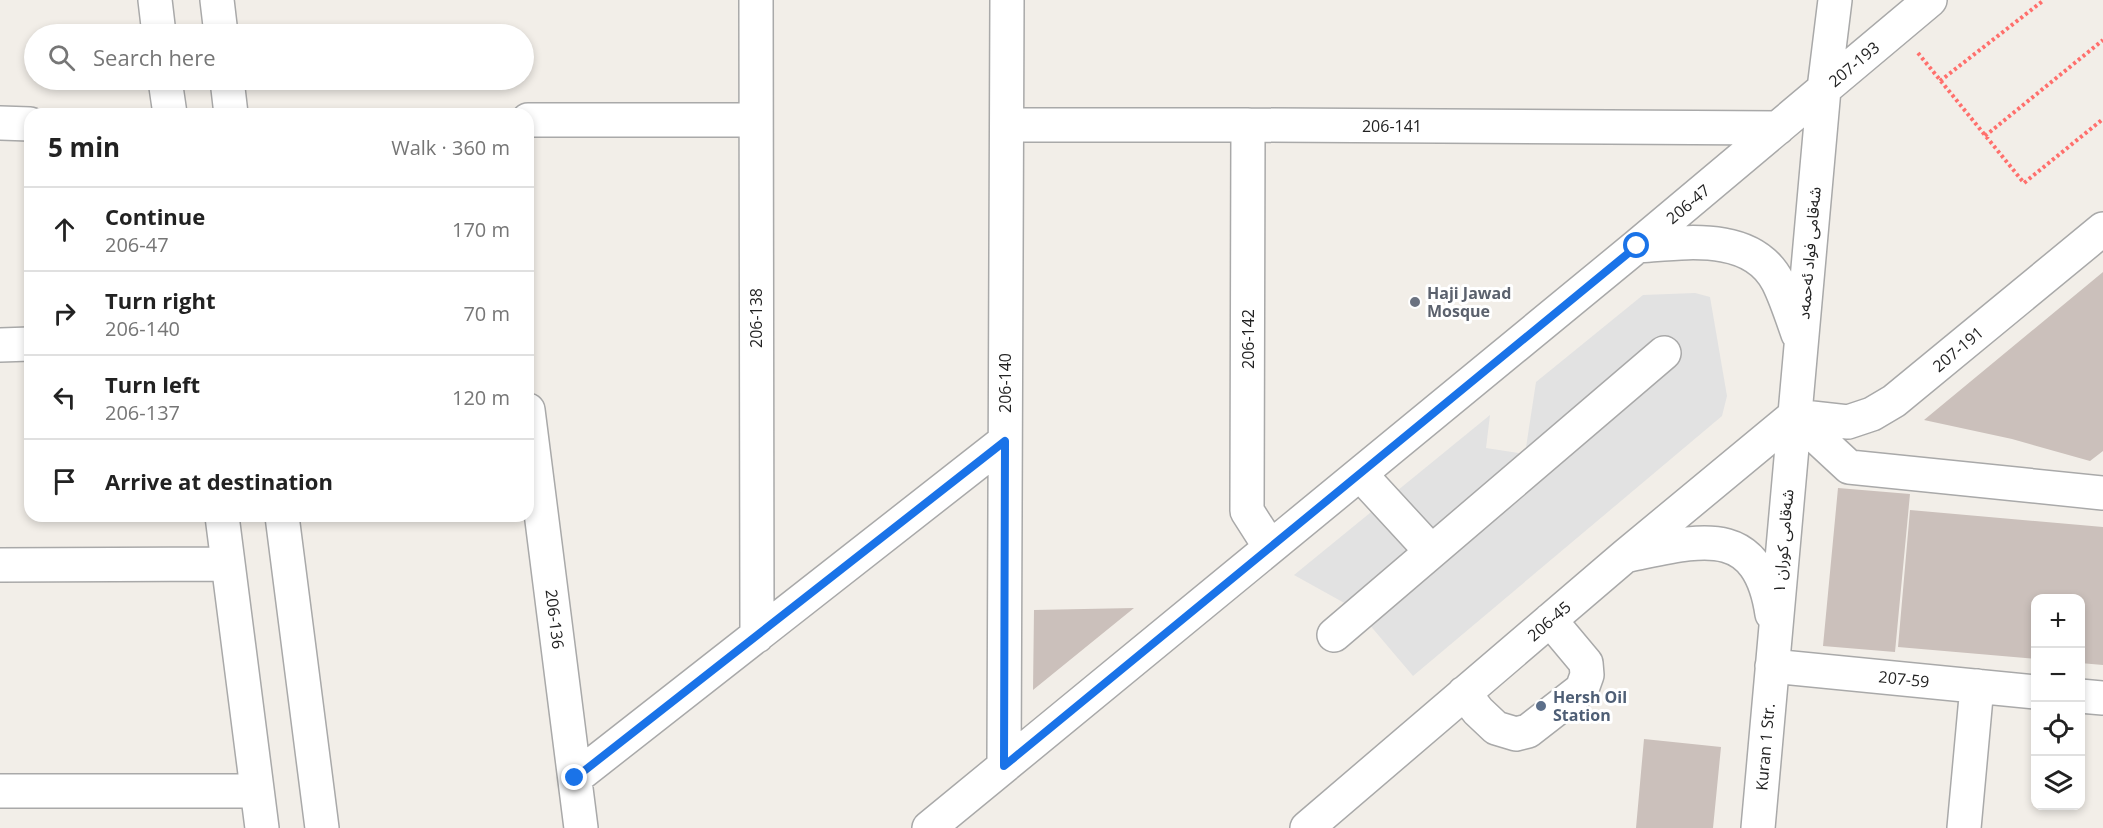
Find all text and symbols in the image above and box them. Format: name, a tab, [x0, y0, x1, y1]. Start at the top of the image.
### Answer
search box	[24, 24, 534, 90]
street label: 207-193	[1824, 36, 1884, 92]
icon: search	[45, 41, 78, 74]
text: Search here	[93, 42, 216, 72]
street label: 206-141	[1362, 115, 1422, 137]
text: 5 min	[48, 129, 120, 165]
text: Walk · 360 m	[391, 134, 510, 161]
street label: 206-47	[1661, 179, 1715, 229]
street label: شەقامی فواد ئەحمەد	[1792, 186, 1826, 320]
text: Continue	[105, 201, 205, 231]
icon: ahead	[48, 213, 81, 246]
text: 170 m	[452, 216, 510, 243]
text: 206-47	[105, 231, 169, 258]
route start	[1623, 232, 1649, 258]
place label: Haji Jawad Mosque	[1427, 282, 1511, 322]
text: Turn right	[105, 285, 216, 315]
street label: 206-138	[745, 288, 767, 348]
marker: Haji Jawad Mosque	[1408, 295, 1422, 309]
icon: right	[48, 297, 81, 330]
text: 70 m	[463, 300, 510, 327]
street label: 206-142	[1237, 309, 1259, 369]
text: 206-140	[105, 315, 180, 342]
street label: 207-191	[1928, 321, 1988, 377]
street label: 206-140	[994, 353, 1016, 413]
text: Turn left	[105, 369, 200, 399]
icon: left	[48, 381, 81, 414]
text: 120 m	[452, 384, 510, 411]
text: 206-137	[105, 399, 180, 426]
icon: arrive	[48, 465, 81, 498]
text: Arrive at destination	[105, 466, 333, 496]
street label: شەقامی کوران ١	[1768, 488, 1798, 594]
street label: 206-136	[540, 588, 570, 650]
map controls	[2031, 594, 2085, 810]
button: +	[2031, 594, 2085, 648]
street label: 206-45	[1523, 596, 1575, 646]
button: −	[2031, 648, 2085, 702]
street label: 207-59	[1878, 665, 1930, 693]
place label: Hersh Oil Station	[1553, 686, 1627, 726]
marker: Hersh Oil Station	[1534, 699, 1548, 713]
street label: Kuran 1 Str.	[1750, 702, 1780, 792]
button: locate	[2031, 702, 2085, 756]
button: layers	[2031, 756, 2085, 810]
route end	[561, 764, 587, 790]

